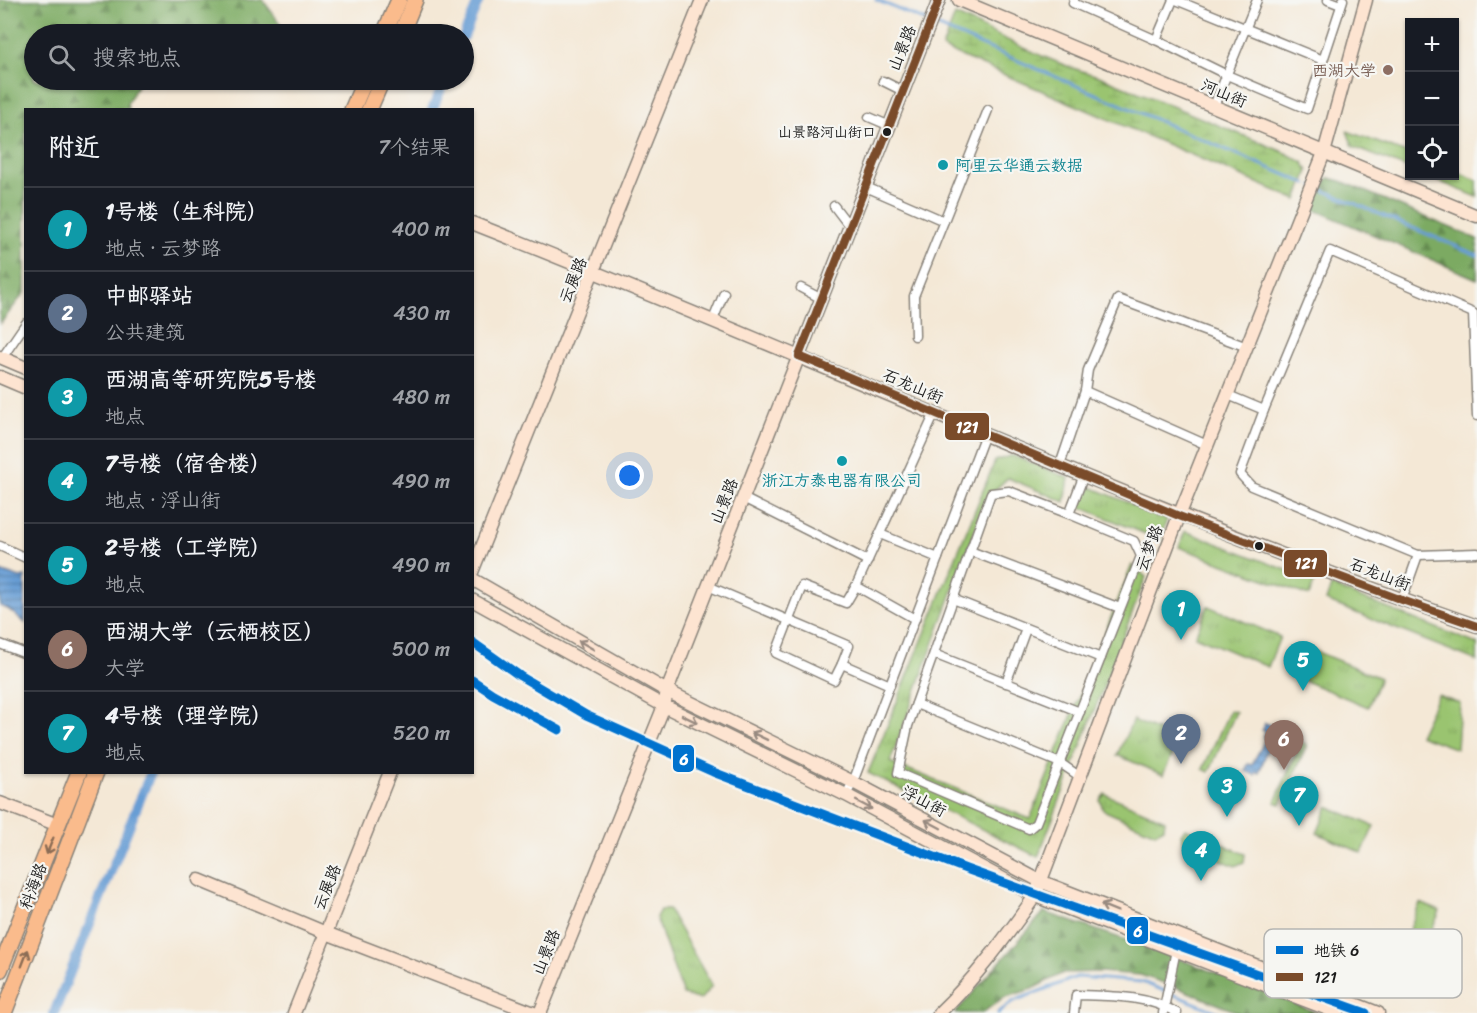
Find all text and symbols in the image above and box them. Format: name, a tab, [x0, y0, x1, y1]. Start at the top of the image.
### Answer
map controls	[1405, 18, 1459, 180]
button: +	[1405, 18, 1459, 72]
street label: 山景路	[880, 20, 924, 76]
search box	[24, 24, 474, 90]
text: 搜索地点	[93, 38, 181, 77]
icon: search	[45, 41, 78, 74]
place label: 西湖大学	[1312, 56, 1376, 85]
marker: 西湖大学	[1381, 63, 1395, 77]
street label: 河山街	[1196, 70, 1252, 116]
button: −	[1405, 72, 1459, 126]
place label: 山景路河山街口	[778, 120, 876, 145]
text: 附近	[48, 124, 100, 170]
marker: 山景路河山街口	[881, 126, 893, 138]
button: locate	[1405, 126, 1459, 180]
text: 7个结果	[379, 130, 450, 165]
place label: 阿里云华通云数据	[955, 151, 1083, 180]
marker: 阿里云华通云数据	[936, 158, 950, 172]
text: 1号楼（生科院）	[105, 192, 268, 231]
text: 1	[63, 212, 72, 247]
text: 400 m	[392, 212, 450, 247]
text: 地点 · 云梦路	[105, 231, 221, 266]
street label: 云展路	[551, 252, 595, 308]
text: 中邮驿站	[105, 276, 193, 315]
text: 2	[62, 296, 73, 331]
text: 430 m	[393, 296, 450, 331]
text: 公共建筑	[105, 315, 185, 350]
text: 西湖高等研究院5号楼	[105, 360, 316, 399]
street label: 石龙山街	[878, 360, 948, 412]
text: 3	[62, 380, 73, 415]
text: 480 m	[392, 380, 450, 415]
text: 地点	[105, 399, 145, 434]
line badge: 121	[944, 412, 990, 441]
text: 121	[956, 413, 979, 442]
text: 7号楼（宿舍楼）	[105, 444, 272, 483]
marker: 浙江方泰电器有限公司	[835, 454, 849, 468]
your location	[615, 461, 644, 490]
text: 4	[61, 464, 74, 499]
text: 490 m	[392, 464, 450, 499]
place label: 浙江方泰电器有限公司	[762, 466, 922, 495]
street label: 山景路	[702, 473, 746, 529]
text: 地点 · 浮山街	[105, 483, 221, 518]
street label: 云梦路	[1127, 520, 1171, 576]
text: 2号楼（工学院）	[105, 528, 272, 567]
unlabelled marker	[1253, 540, 1265, 552]
text: 5	[61, 548, 74, 583]
text: 490 m	[392, 548, 450, 583]
line badge: 121	[1283, 549, 1328, 578]
text: 121	[1295, 549, 1318, 578]
street label: 石龙山街	[1345, 549, 1415, 599]
text: 地点	[105, 567, 145, 602]
pin: 1	[1162, 590, 1200, 640]
text: 西湖大学（云栖校区）	[105, 612, 325, 651]
text: 6	[62, 632, 73, 667]
text: 500 m	[392, 632, 450, 667]
one-way arrow	[578, 638, 595, 650]
pin: 5	[1284, 642, 1322, 691]
text: 大学	[105, 651, 145, 686]
text: 4号楼（理学院）	[105, 696, 273, 735]
one-way arrow	[680, 713, 698, 725]
pin: 2	[1162, 714, 1200, 764]
text: 7	[62, 716, 73, 751]
text: 520 m	[393, 716, 450, 751]
pin: 6	[1264, 720, 1304, 770]
one-way arrow	[750, 730, 768, 741]
text: 地点	[105, 735, 145, 770]
line badge: 6	[672, 744, 695, 773]
text: 6	[678, 745, 689, 774]
pin: 3	[1208, 768, 1246, 817]
pin: 7	[1280, 776, 1318, 826]
street label: 浮山街	[896, 777, 952, 825]
one-way arrow	[855, 800, 873, 811]
one-way arrow	[924, 818, 942, 829]
pin: 4	[1182, 832, 1220, 881]
one-way arrow	[44, 837, 55, 855]
street label: 科海路	[11, 858, 55, 914]
street label: 云展路	[305, 859, 349, 915]
one-way arrow	[1100, 901, 1118, 912]
line badge: 6	[1126, 916, 1149, 945]
text: 6	[1132, 917, 1143, 946]
street label: 山景路	[524, 924, 568, 980]
legend	[1264, 929, 1462, 998]
text: 地铁 6	[1314, 936, 1359, 965]
one-way arrow	[20, 950, 31, 968]
text: 121	[1314, 963, 1337, 992]

